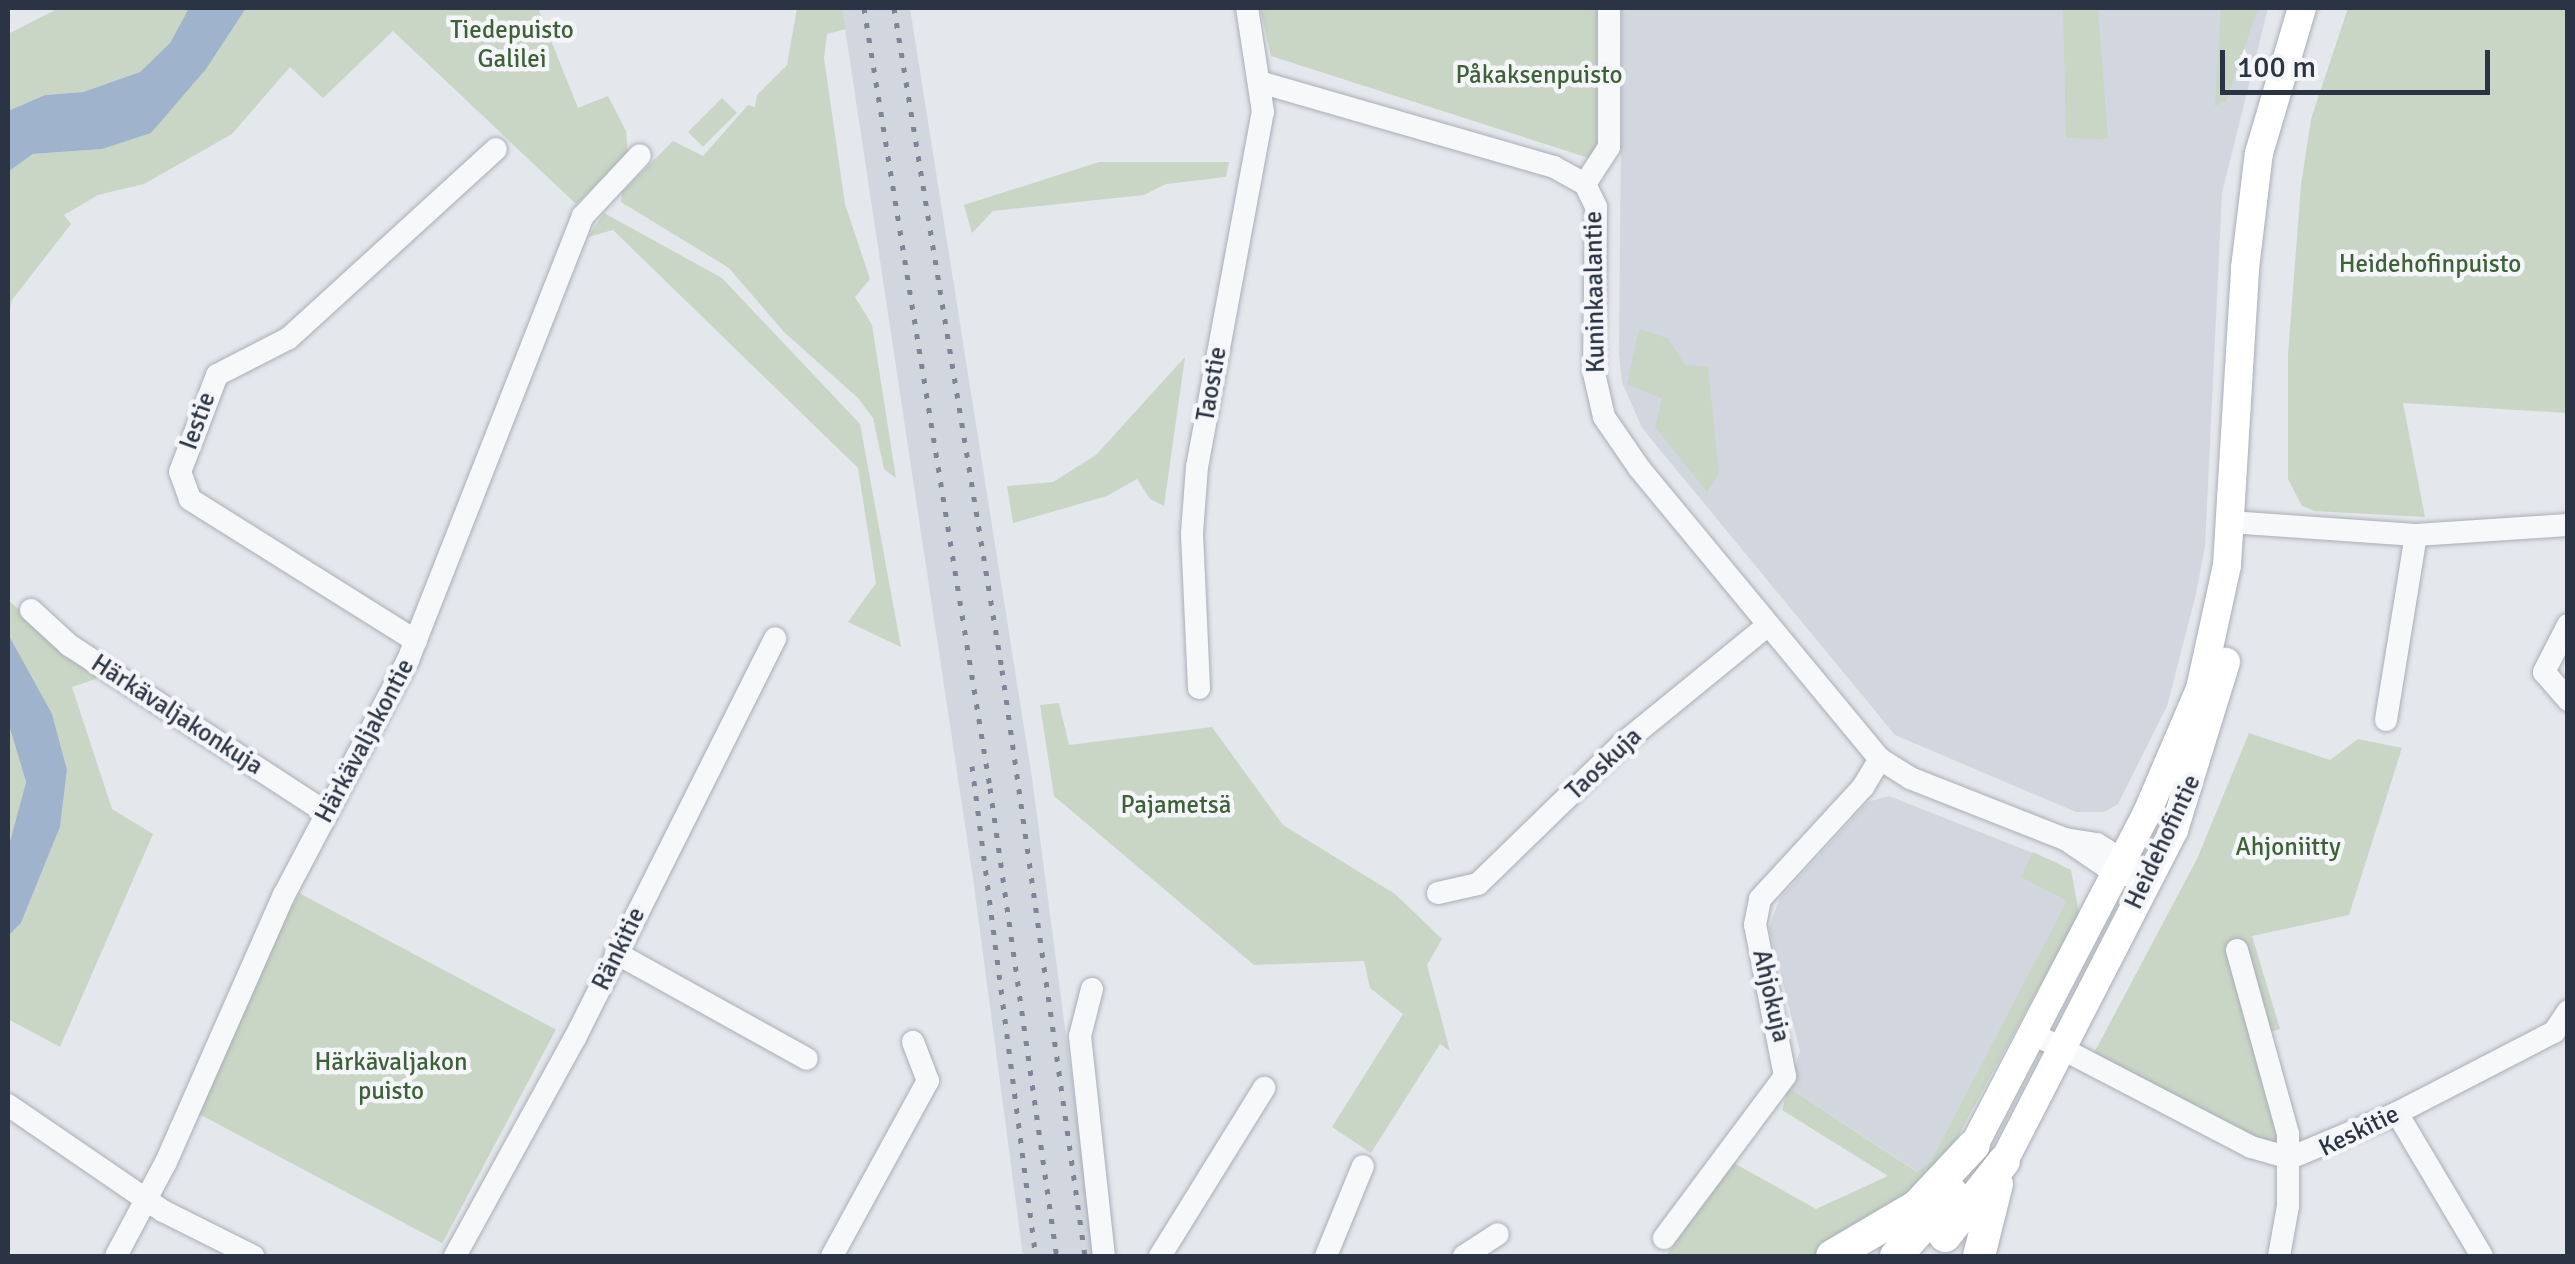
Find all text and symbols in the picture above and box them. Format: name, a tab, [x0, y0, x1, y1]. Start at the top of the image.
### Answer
park label: Tiedepuisto Galilei	[450, 16, 574, 75]
scale bar	[2225, 30, 2495, 92]
text: 100 m	[2237, 49, 2316, 86]
park label: Påkaksenpuisto	[1455, 60, 1623, 90]
street label: Kuninkaalantie	[1579, 211, 1611, 373]
park label: Heidehofinpuisto	[2339, 249, 2521, 279]
street label: Taostie	[1191, 344, 1233, 424]
street label: Iestie	[174, 388, 222, 454]
street label: Härkävaljakonkuja	[86, 648, 268, 782]
street label: Härkävaljakontie	[309, 654, 421, 828]
street label: Taoskuja	[1560, 722, 1648, 806]
street label: Heidehofintie	[2119, 770, 2207, 914]
park label: Pajametsä	[1121, 790, 1231, 820]
park label: Ahjoniitty	[2235, 832, 2341, 862]
street label: Ränkitie	[586, 903, 652, 995]
street label: Ahjokuja	[1746, 947, 1796, 1045]
park label: Härkävaljakon puisto	[314, 1048, 468, 1107]
street label: Keskitie	[2314, 1099, 2404, 1163]

